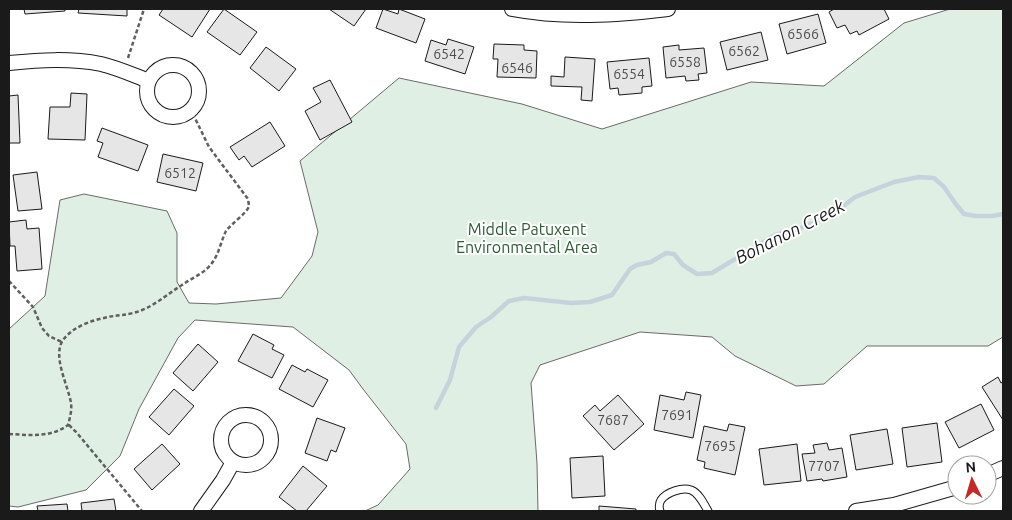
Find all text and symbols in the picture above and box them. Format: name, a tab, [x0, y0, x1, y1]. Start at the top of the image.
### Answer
house number: 6566	[787, 26, 819, 42]
house number: 6562	[728, 43, 760, 59]
house number: 6542	[433, 46, 465, 62]
house number: 6558	[669, 54, 701, 70]
house number: 6546	[501, 60, 533, 76]
house number: 6554	[613, 66, 645, 82]
house number: 6512	[164, 165, 196, 181]
water label: Bohanon Creek	[731, 195, 848, 267]
park label: Middle Patuxent Environmental Area	[456, 220, 598, 256]
house number: 7691	[661, 407, 693, 423]
house number: 7687	[597, 412, 629, 428]
house number: 7695	[704, 438, 736, 454]
north arrow	[947, 455, 997, 505]
house number: 7707	[808, 458, 840, 474]
text: N	[965, 459, 977, 475]

